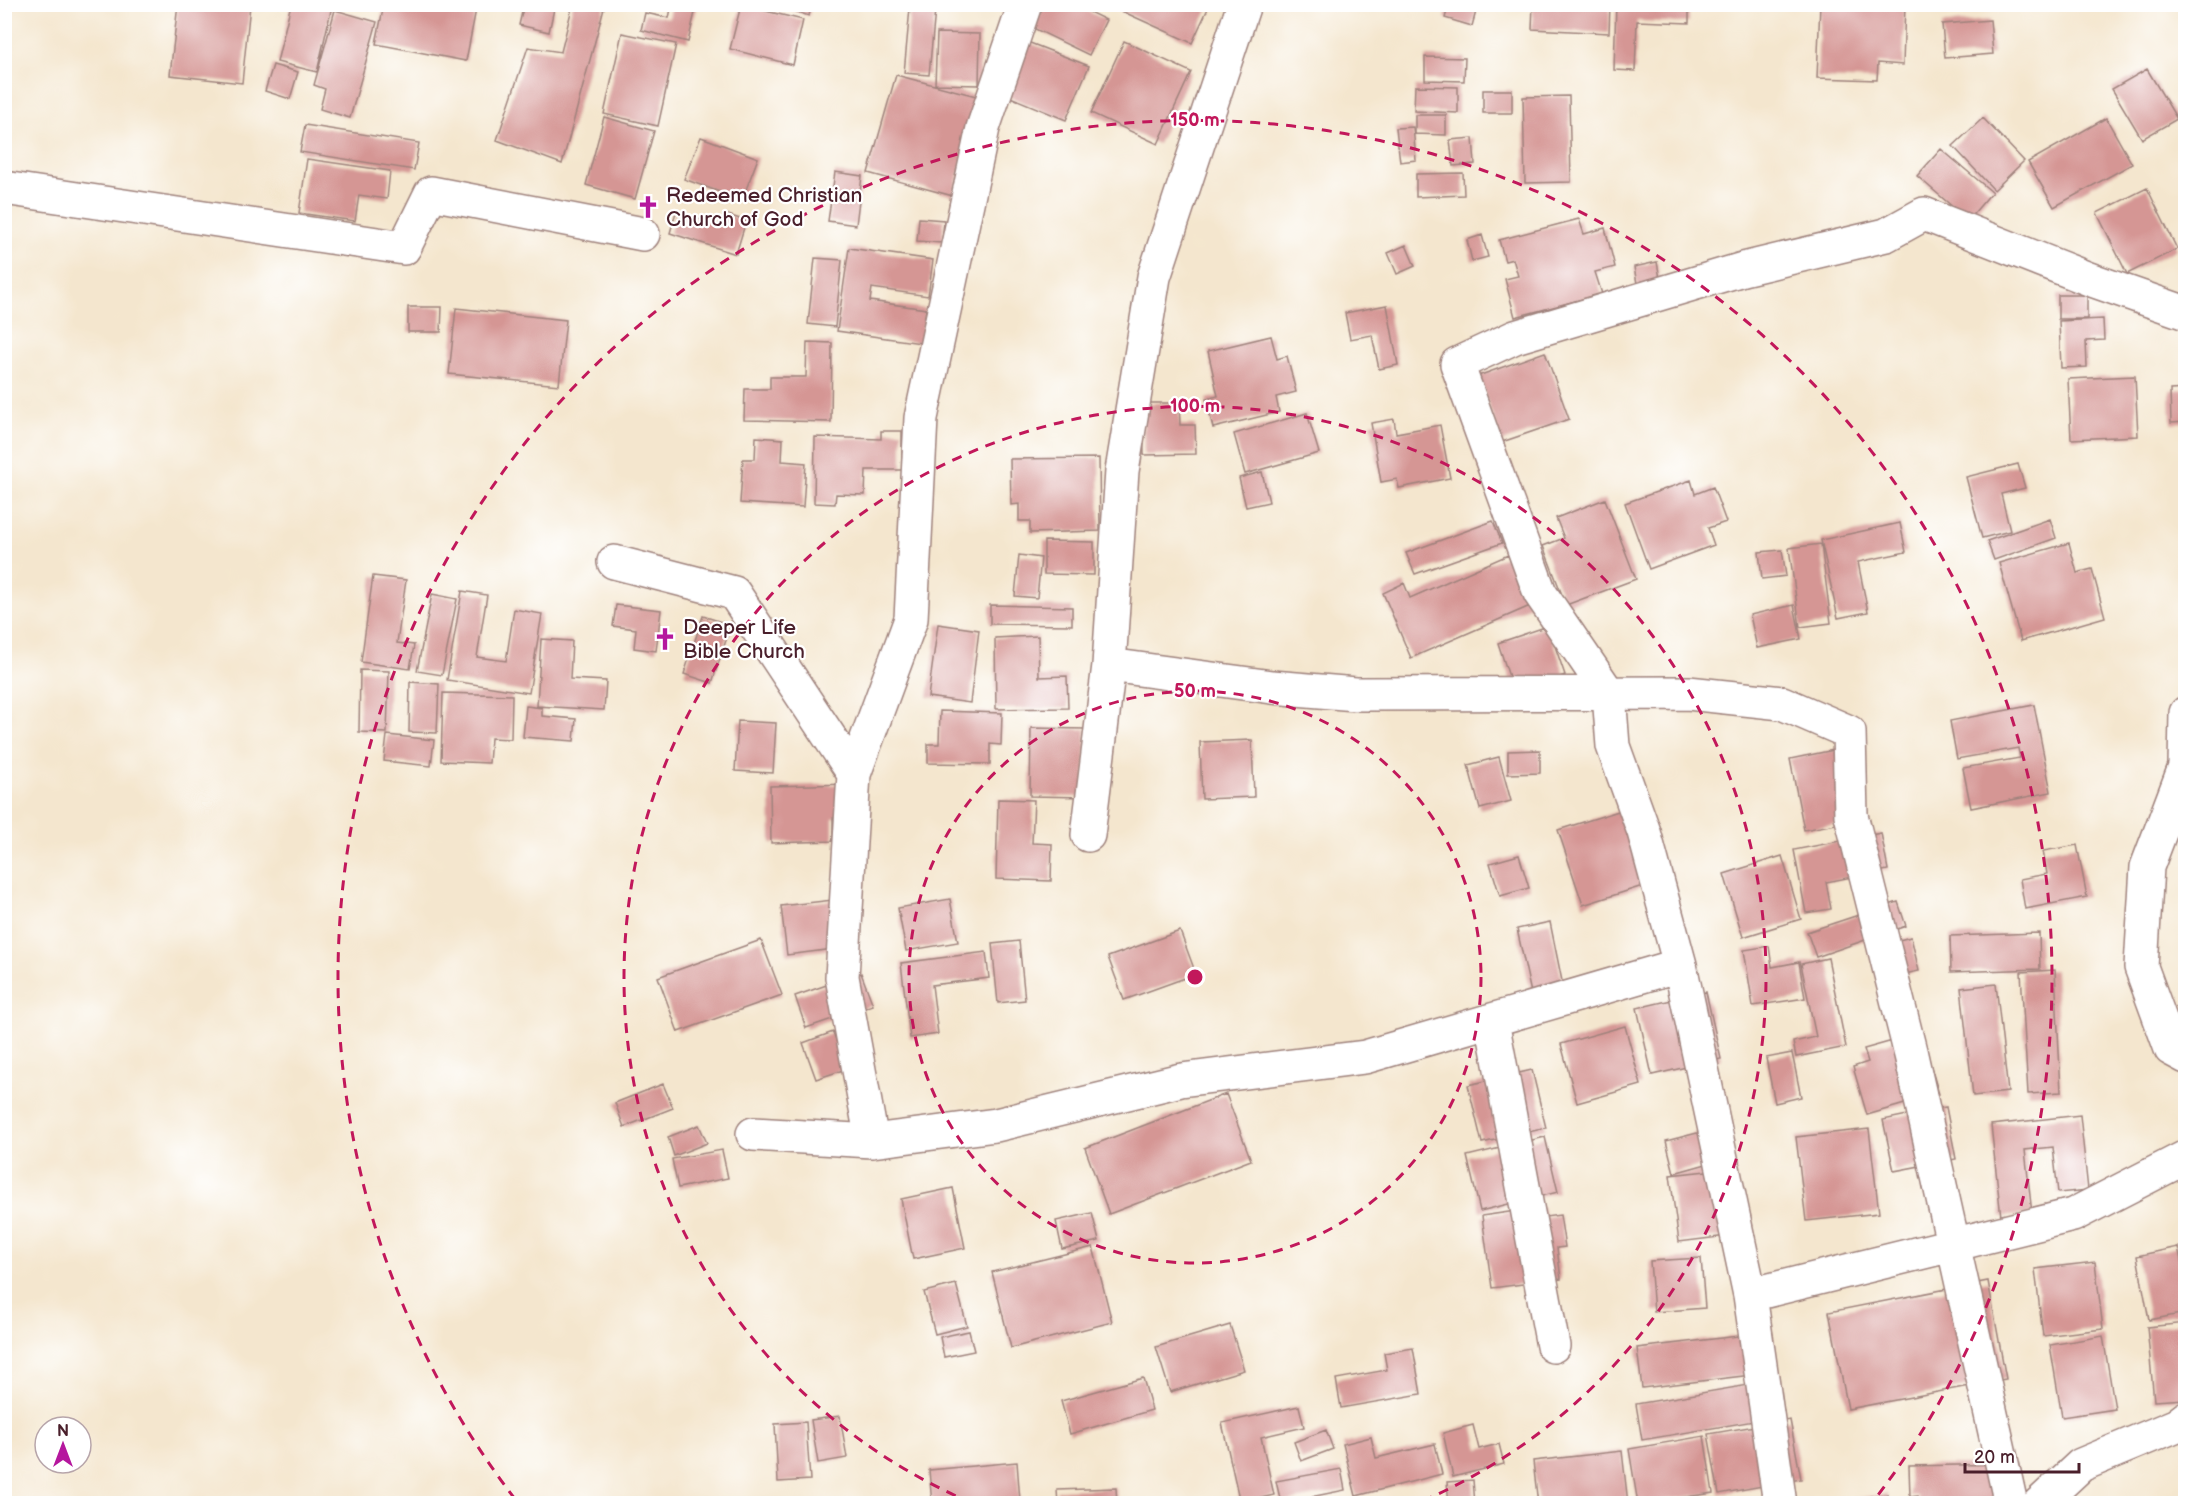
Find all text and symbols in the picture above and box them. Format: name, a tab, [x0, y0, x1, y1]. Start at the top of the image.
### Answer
text: 150 m	[1170, 110, 1220, 131]
place label: Redeemed Christian Church of God	[666, 183, 862, 232]
church icon: Redeemed Christian Church of God	[635, 194, 661, 220]
text: 100 m	[1170, 396, 1220, 417]
place label: Deeper Life Bible Church	[683, 615, 805, 664]
church icon: Deeper Life Bible Church	[652, 626, 678, 652]
text: 50 m	[1174, 681, 1216, 702]
centre of rings	[1185, 967, 1205, 987]
north arrow	[33, 1415, 93, 1475]
text: N	[57, 1422, 69, 1441]
scale bar	[1965, 1436, 2079, 1474]
text: 20 m	[1974, 1447, 2015, 1468]

